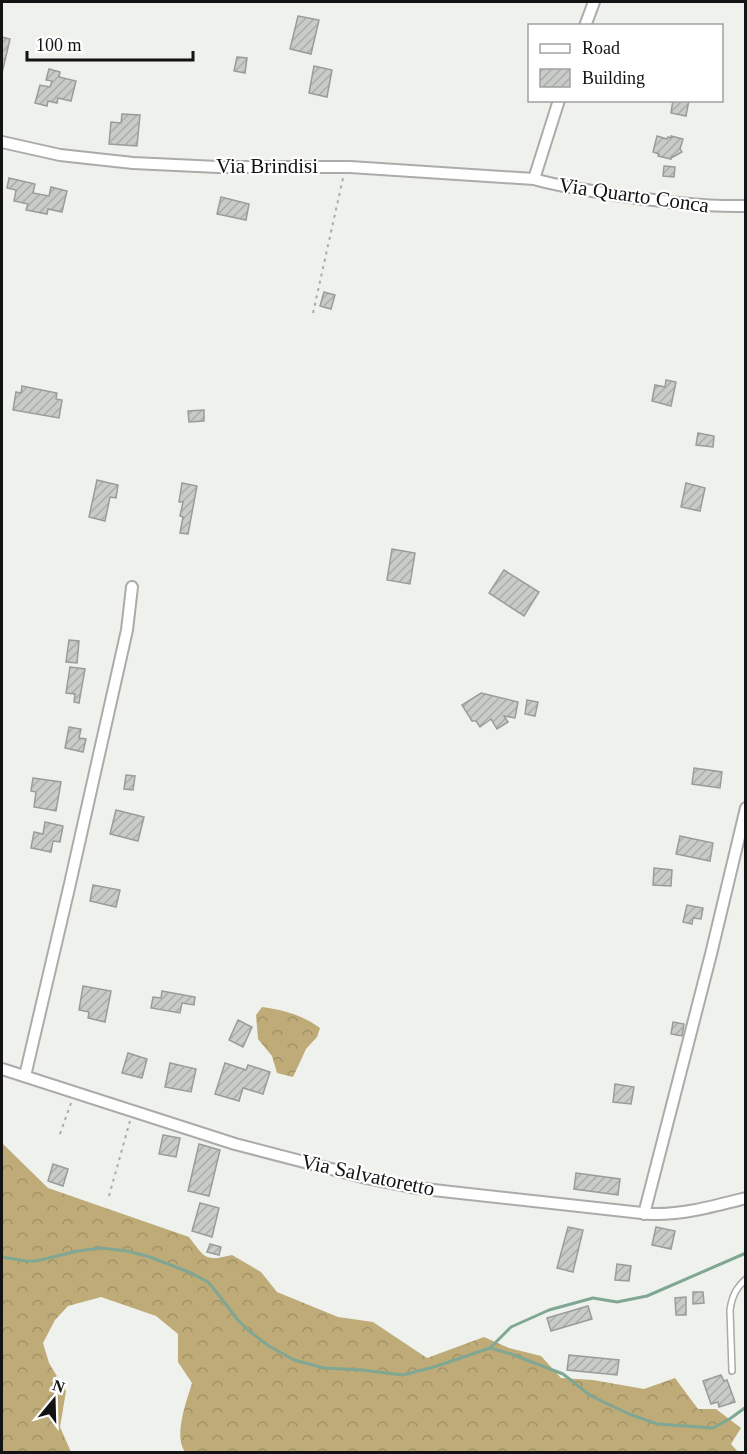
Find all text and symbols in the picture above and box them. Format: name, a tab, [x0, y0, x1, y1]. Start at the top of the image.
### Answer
scale bar	[27, 24, 194, 62]
legend	[528, 24, 723, 102]
text: 100 m	[36, 35, 82, 55]
text: Road	[582, 38, 620, 58]
text: Building	[582, 68, 645, 88]
street label: Via Brindisi	[216, 154, 318, 178]
street label: Via Quarto Conca	[557, 173, 711, 218]
street label: Via Salvatoretto	[299, 1149, 437, 1201]
north arrow	[24, 1370, 84, 1430]
text: N	[50, 1376, 67, 1396]

